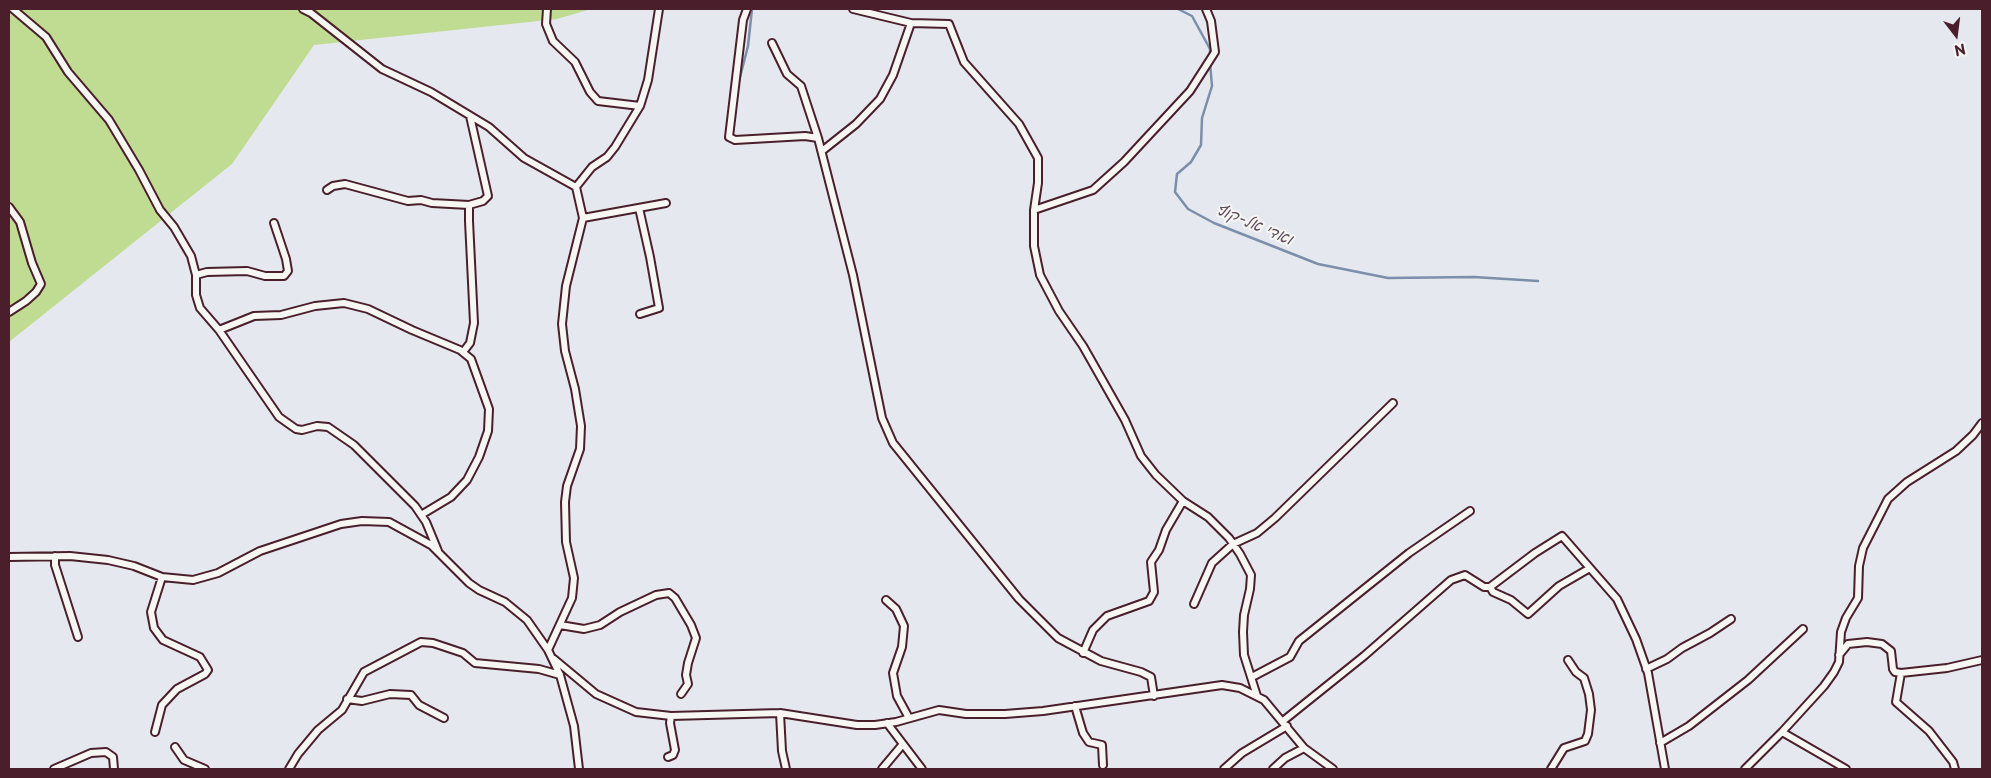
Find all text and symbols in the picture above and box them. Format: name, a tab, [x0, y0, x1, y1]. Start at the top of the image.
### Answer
north arrow	[1931, 10, 1981, 60]
text: N	[1952, 38, 1968, 62]
water label: ואדי אל-קוף	[1213, 200, 1295, 250]

